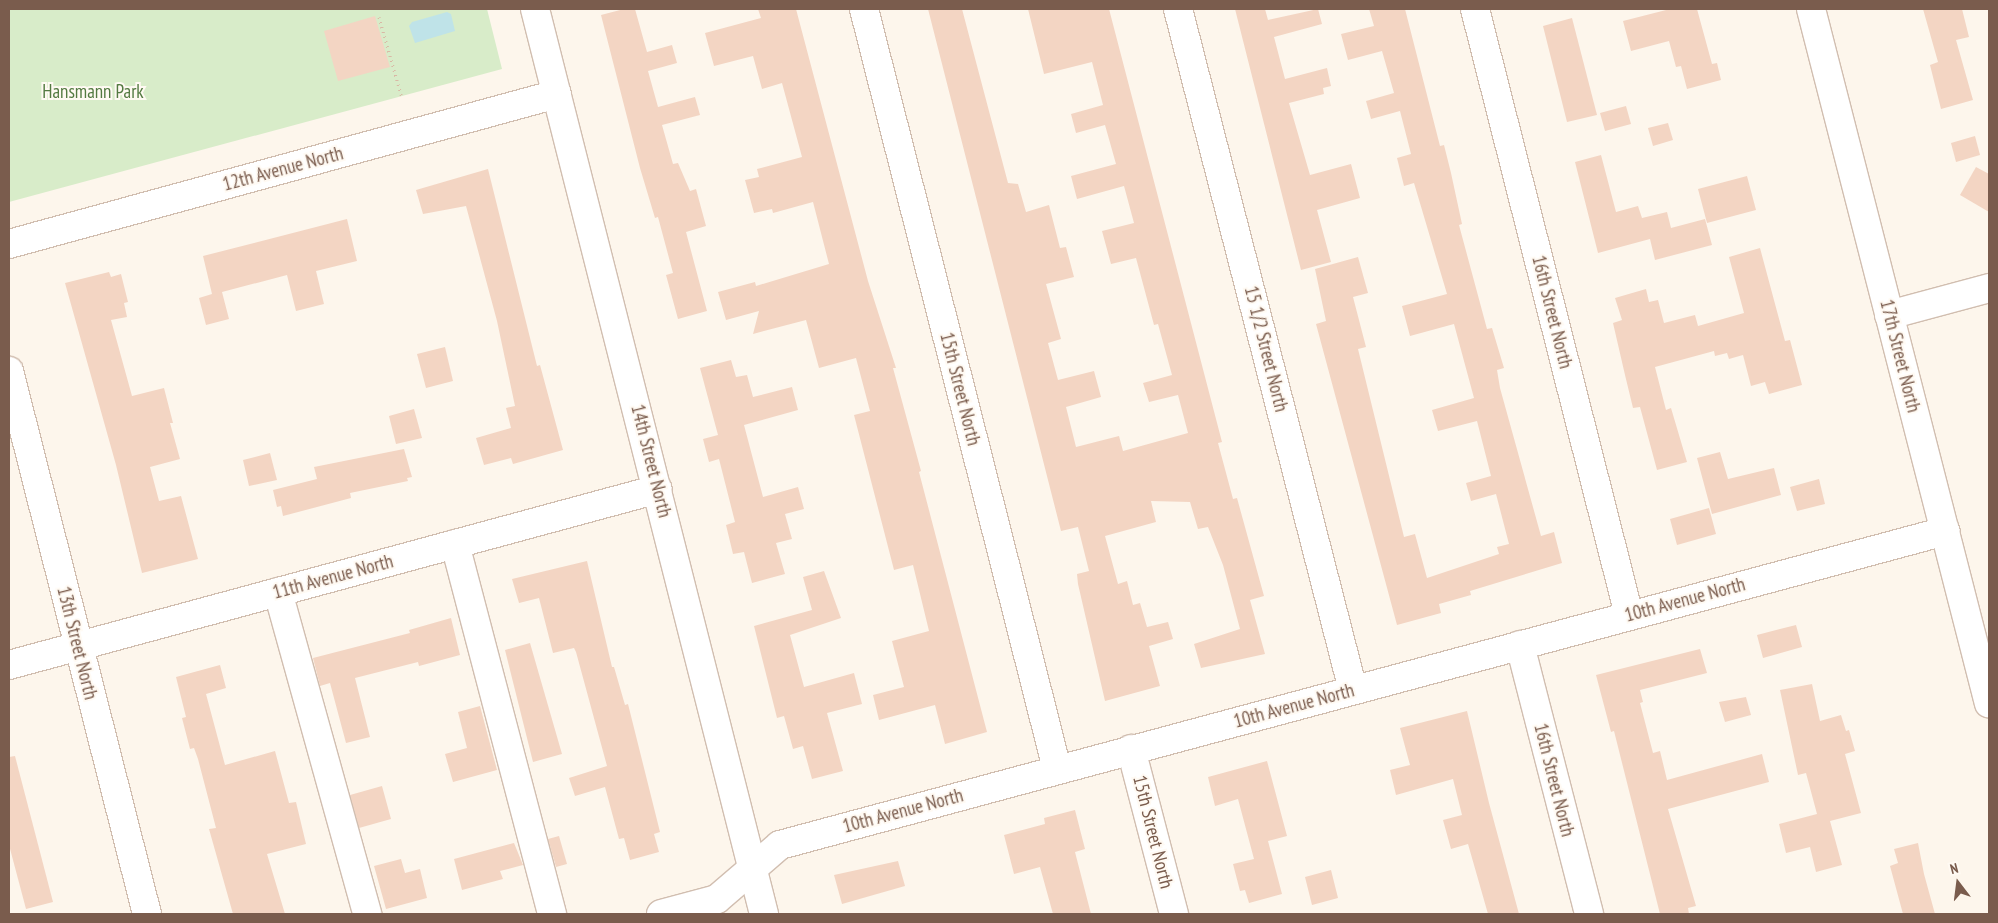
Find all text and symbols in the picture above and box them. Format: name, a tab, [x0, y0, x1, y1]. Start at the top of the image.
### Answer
park label: Hansmann Park	[42, 81, 144, 103]
street label: 12th Avenue North	[220, 142, 346, 196]
street label: 16th Street North	[1527, 253, 1577, 371]
street label: 15 1/2 Street North	[1239, 284, 1293, 414]
street label: 17th Street North	[1875, 297, 1925, 415]
street label: 15th Street North	[935, 330, 985, 448]
street label: 14th Street North	[626, 402, 676, 520]
street label: 11th Avenue North	[270, 550, 396, 604]
street label: 10th Avenue North	[1622, 573, 1748, 627]
street label: 13th Street North	[52, 584, 102, 702]
street label: 10th Avenue North	[1231, 679, 1357, 733]
street label: 16th Street North	[1529, 721, 1579, 839]
street label: 15th Street North	[1128, 773, 1178, 891]
street label: 10th Avenue North	[840, 784, 966, 838]
north arrow	[1933, 858, 1983, 908]
text: N	[1948, 859, 1960, 878]

